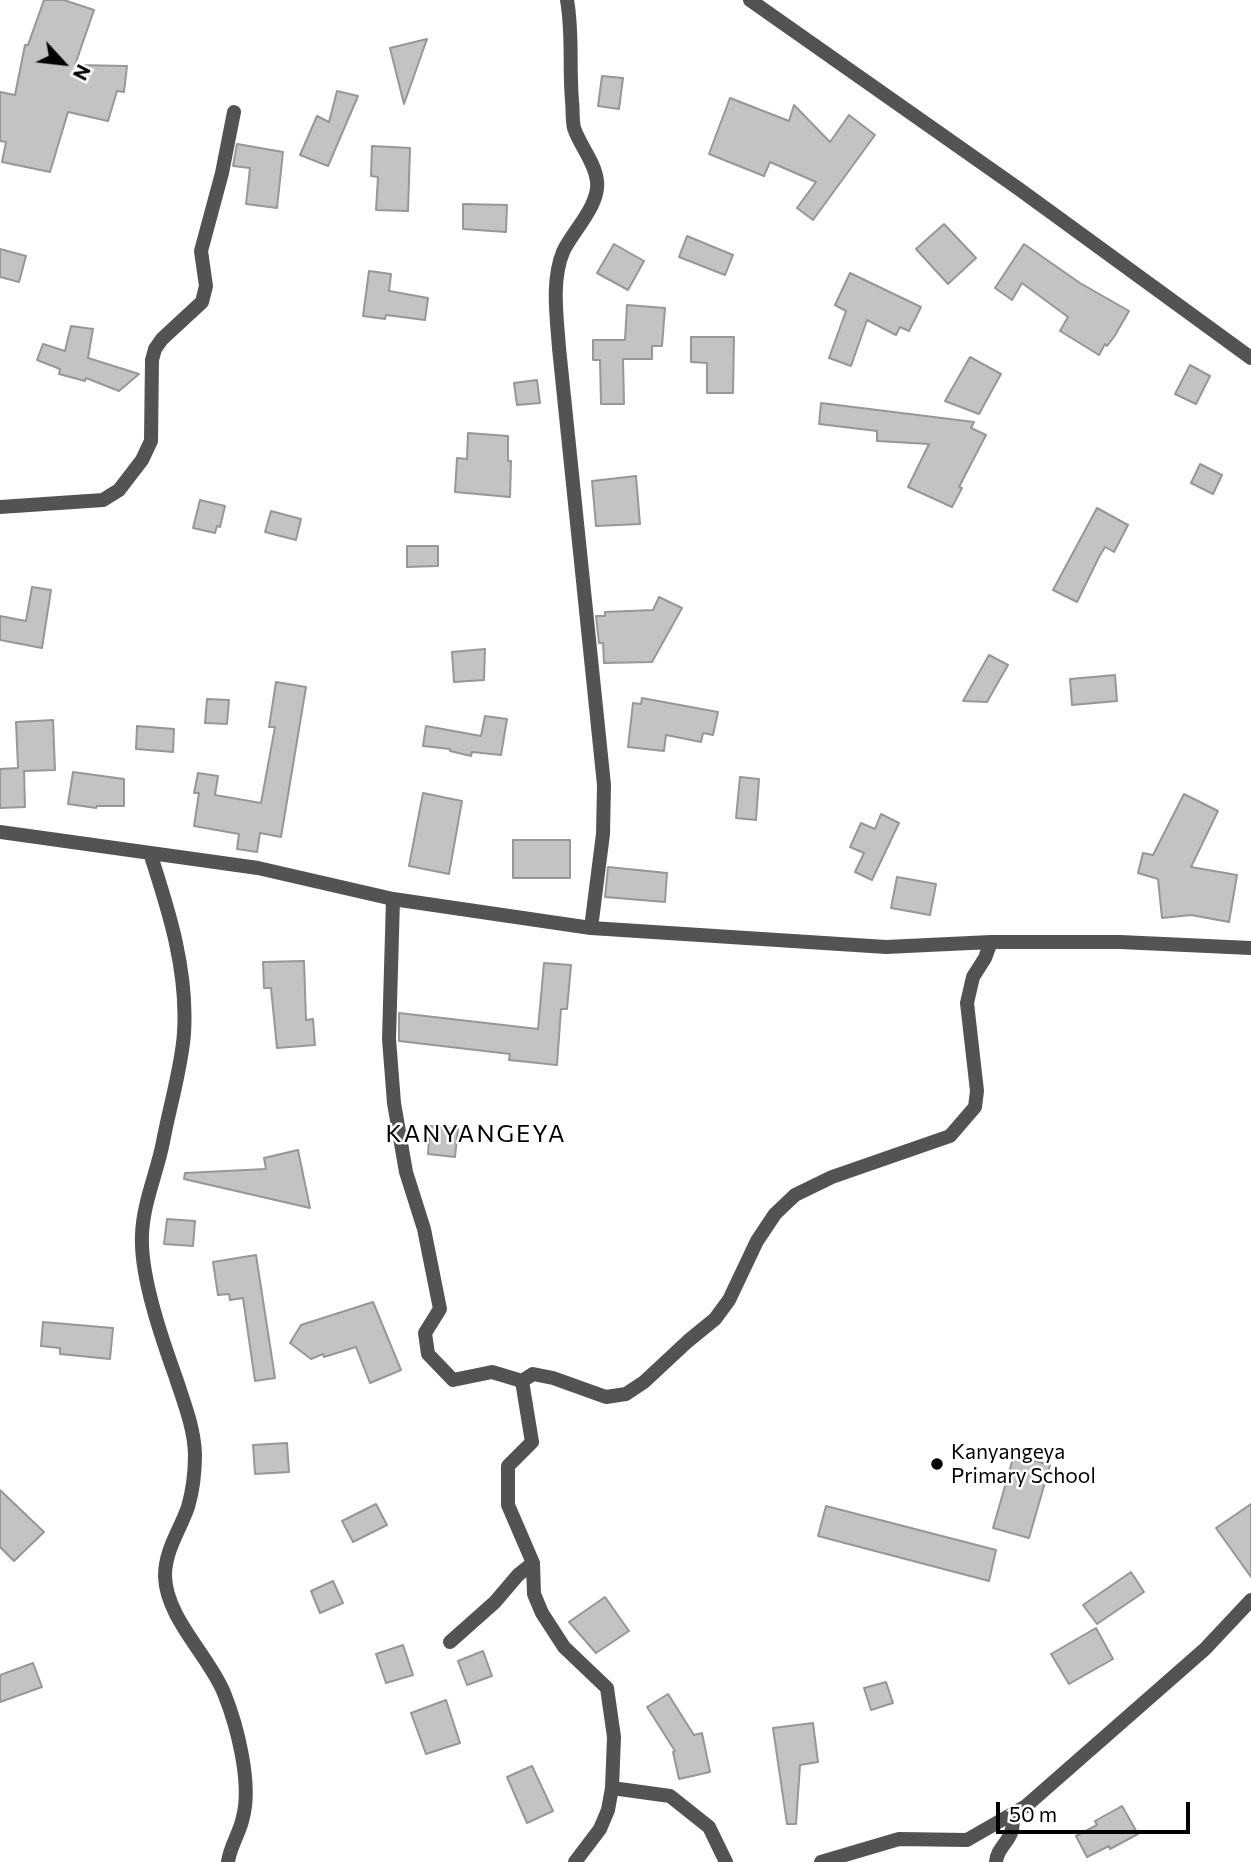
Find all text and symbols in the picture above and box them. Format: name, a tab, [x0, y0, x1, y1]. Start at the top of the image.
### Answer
north arrow	[28, 28, 98, 98]
text: N	[69, 61, 96, 84]
district label: KANYANGEYA	[387, 1120, 565, 1148]
place label: Kanyangeya Primary School	[951, 1439, 1096, 1489]
marker: Kanyangeya Primary School	[929, 1456, 945, 1472]
scale bar	[999, 1788, 1193, 1832]
text: 50 m	[1009, 1801, 1057, 1826]

